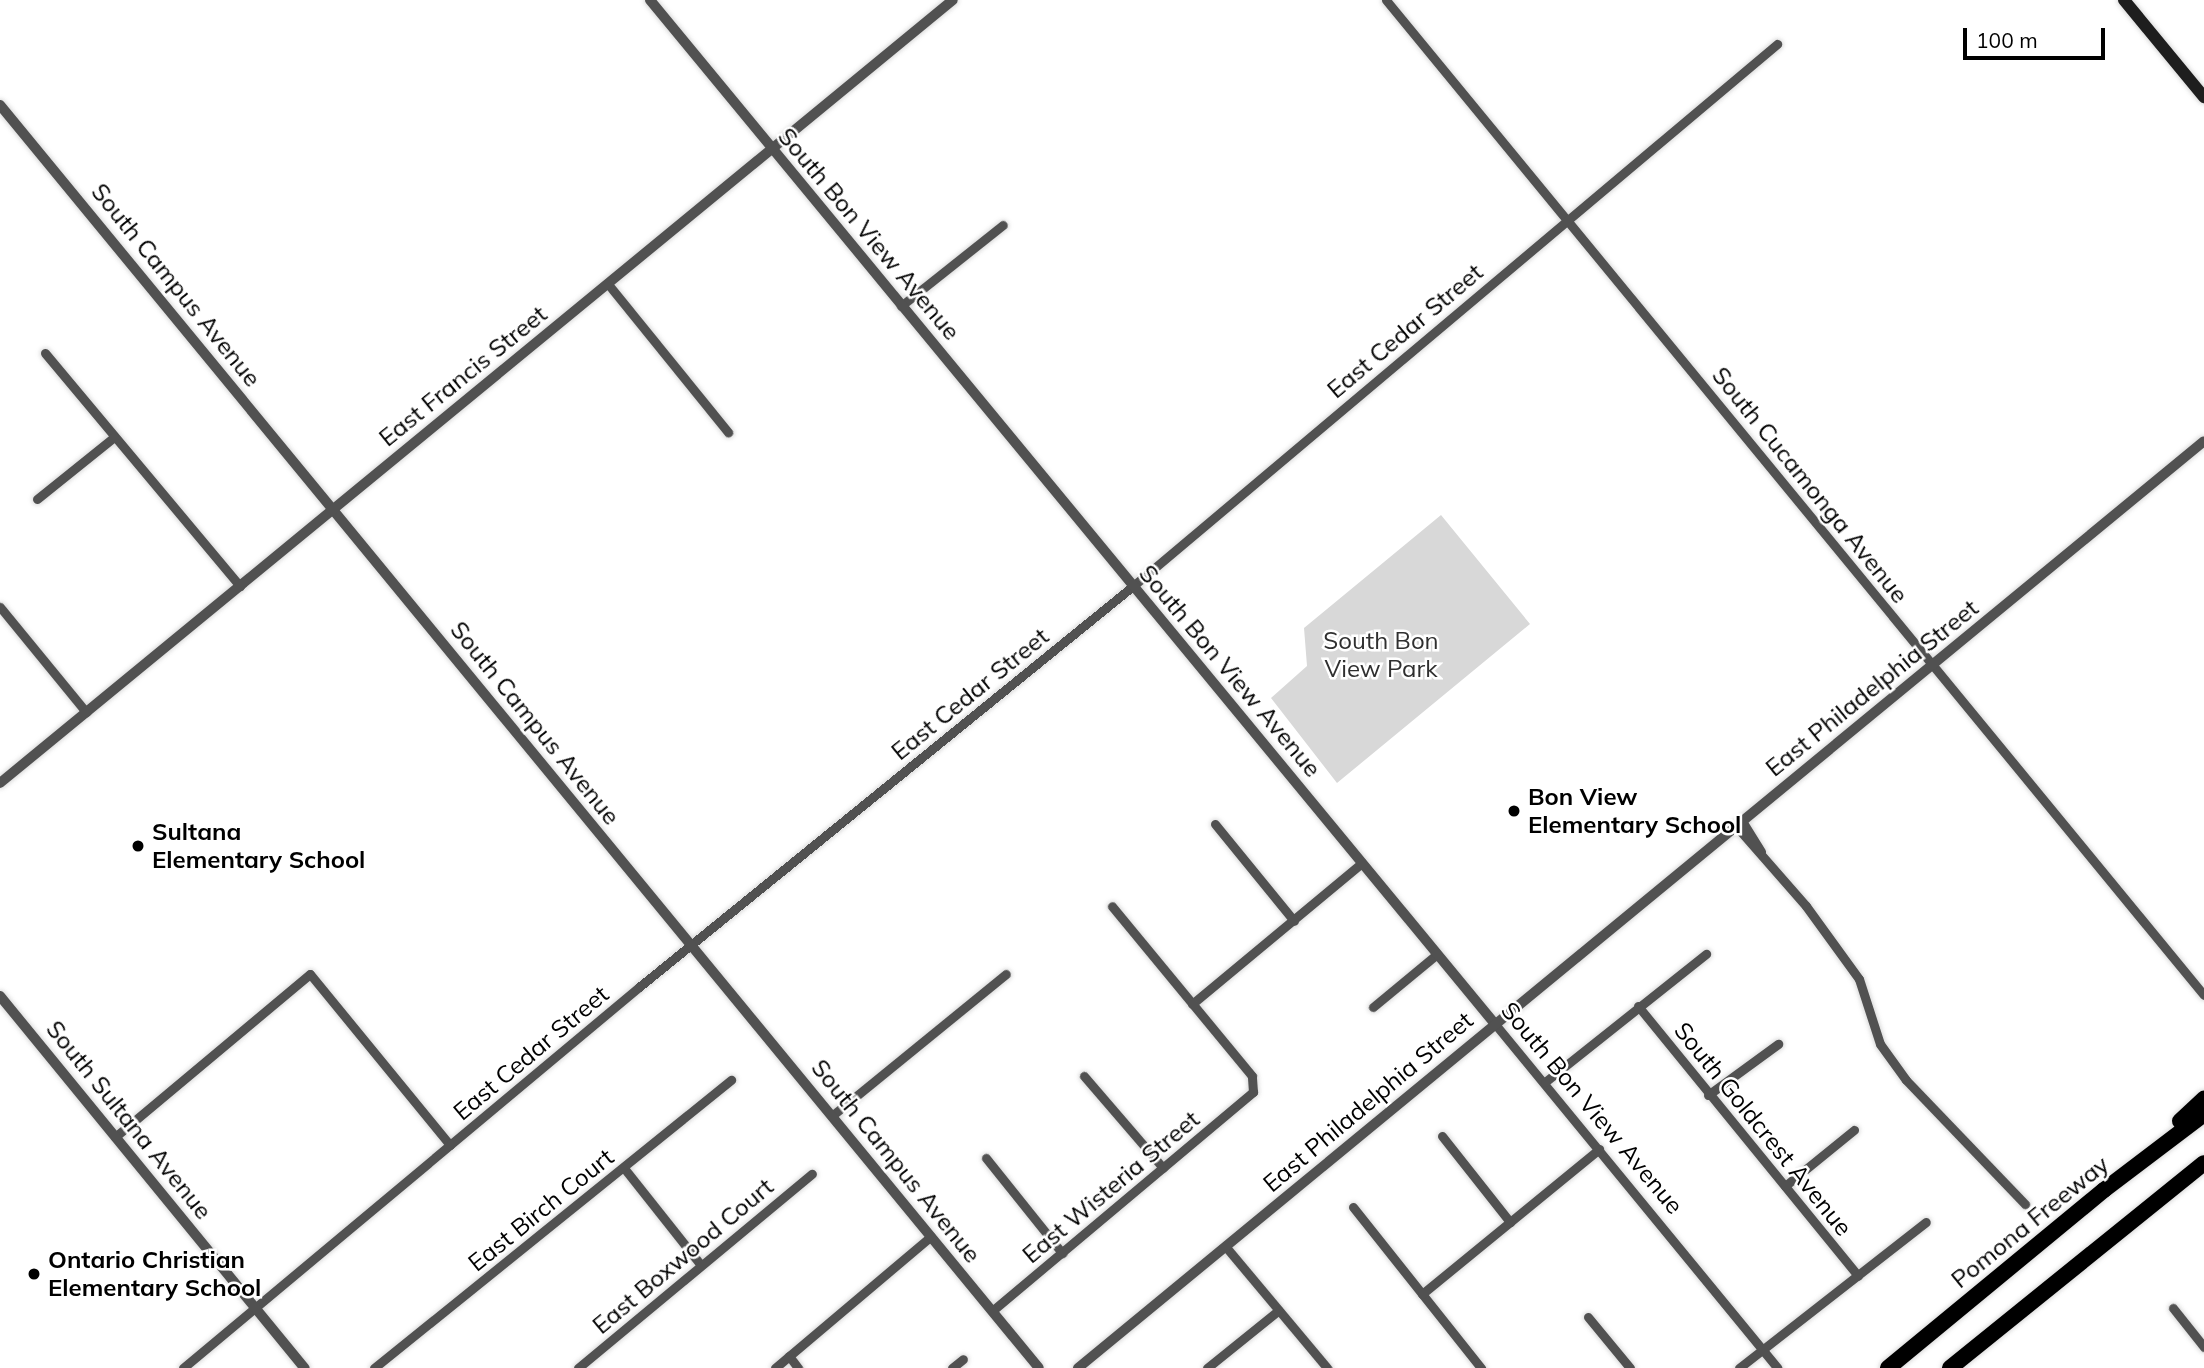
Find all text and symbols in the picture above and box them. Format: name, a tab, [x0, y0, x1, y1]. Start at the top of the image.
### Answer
scale bar	[1966, 14, 2108, 58]
text: 100 m	[1976, 27, 2038, 53]
street label: South Bon View Avenue	[772, 122, 966, 346]
street label: South Campus Avenue	[85, 178, 267, 392]
street label: East Cedar Street	[1322, 258, 1488, 404]
street label: East Francis Street	[373, 300, 553, 452]
street label: South Cucamonga Avenue	[1706, 361, 1914, 609]
street label: South Bon View Avenue	[1133, 559, 1327, 783]
street label: East Philadelphia Street	[1760, 594, 1984, 782]
street label: South Campus Avenue	[444, 616, 626, 830]
street label: East Cedar Street	[886, 622, 1054, 766]
park label: South Bon View Park	[1323, 627, 1439, 683]
place label: Bon View Elementary School	[1528, 783, 1741, 839]
marker: Bon View Elementary School	[1506, 803, 1522, 819]
place label: Sultana Elementary School	[152, 818, 365, 874]
marker: Sultana Elementary School	[130, 838, 146, 854]
street label: East Cedar Street	[448, 980, 614, 1126]
street label: South Bon View Avenue	[1495, 996, 1689, 1220]
street label: East Philadelphia Street	[1257, 1006, 1479, 1198]
street label: South Sultana Avenue	[40, 1015, 218, 1225]
street label: South Goldcrest Avenue	[1668, 1017, 1858, 1241]
street label: South Campus Avenue	[805, 1054, 987, 1268]
street label: East Wisteria Street	[1017, 1105, 1205, 1269]
street label: East Birch Court	[463, 1143, 619, 1277]
street label: Pomona Freeway	[1946, 1150, 2114, 1294]
street label: East Boxwood Court	[587, 1172, 779, 1340]
place label: Ontario Christian Elementary School	[48, 1246, 261, 1302]
marker: Ontario Christian Elementary School	[26, 1266, 42, 1282]

